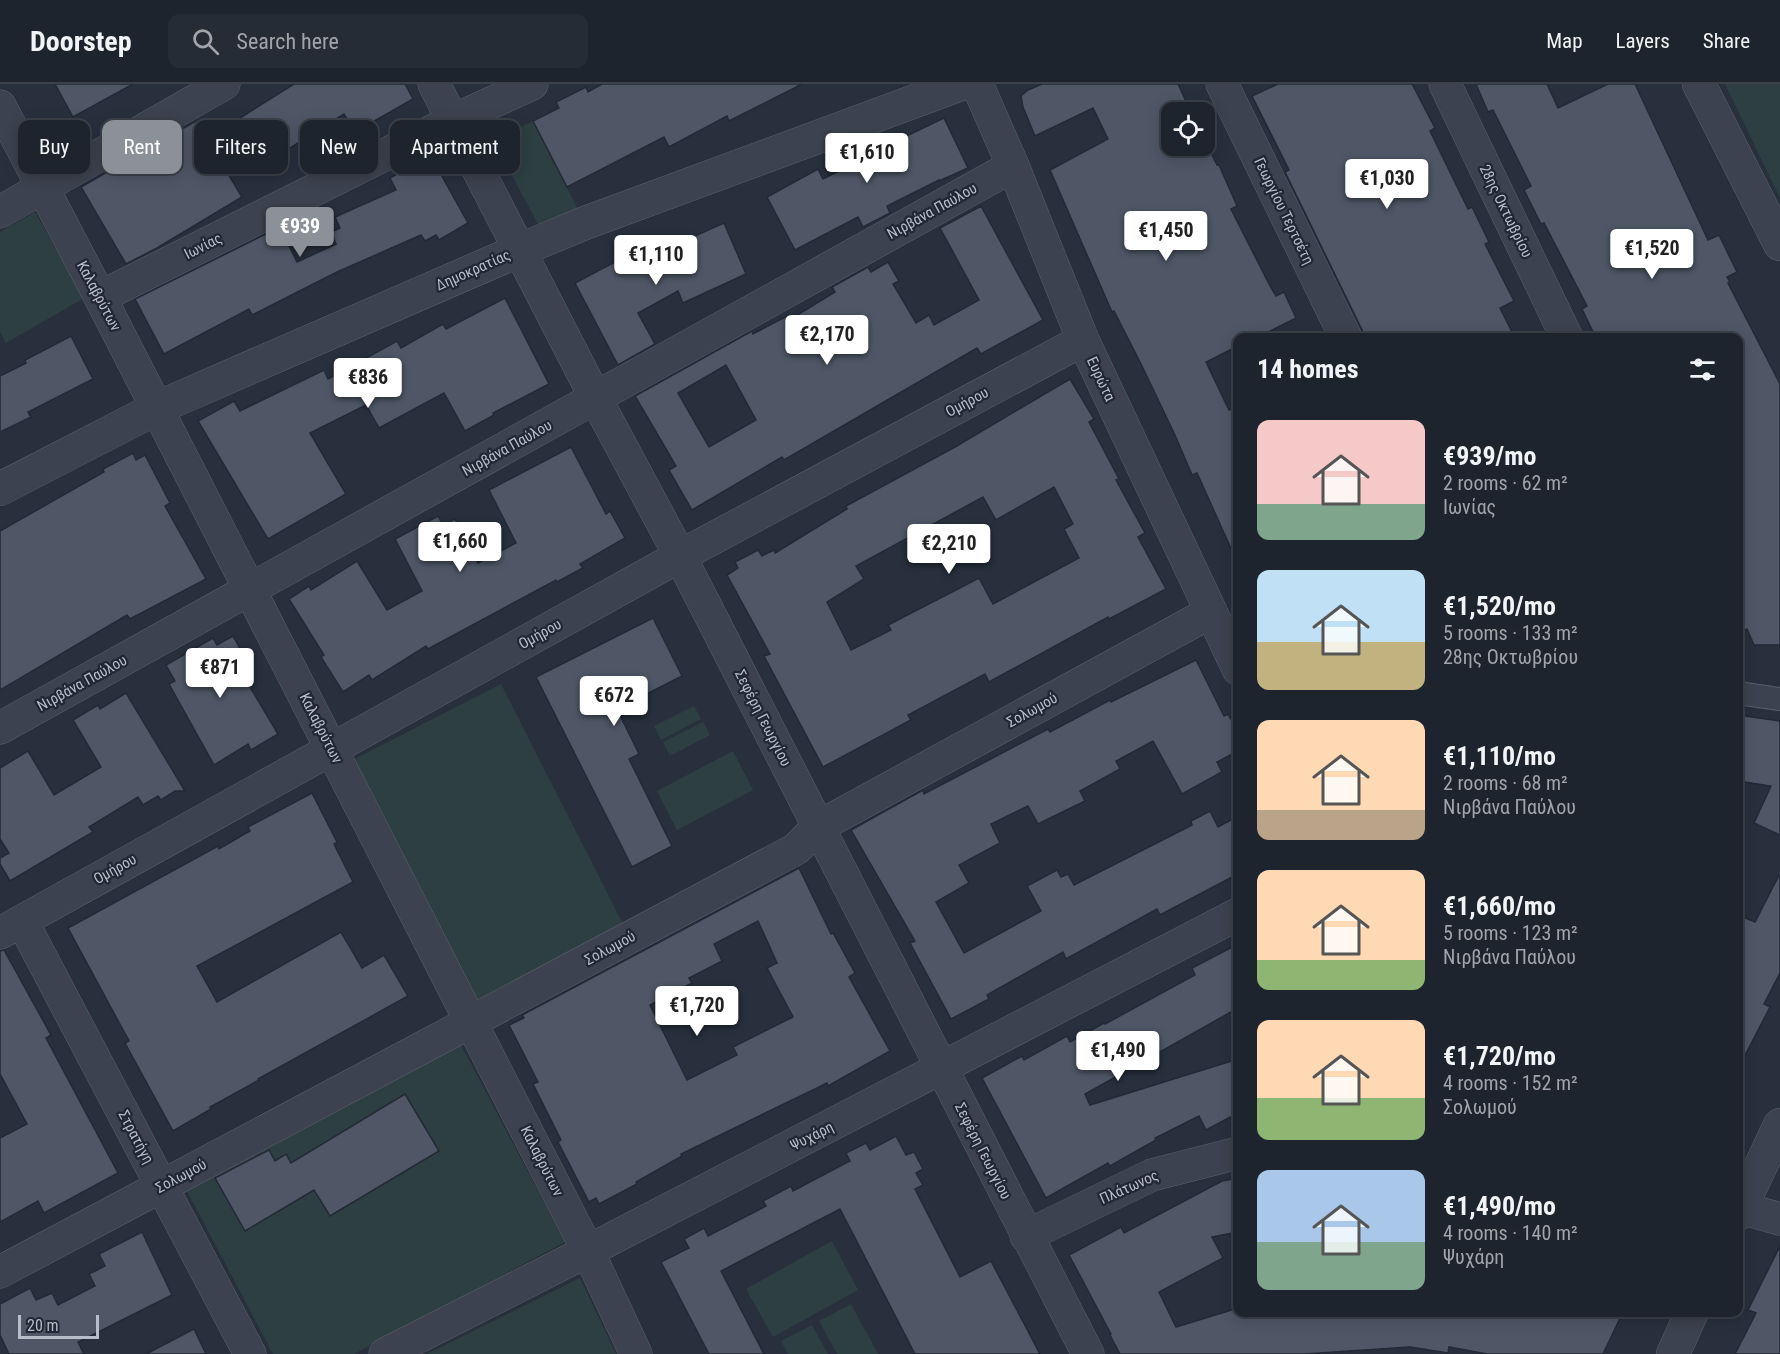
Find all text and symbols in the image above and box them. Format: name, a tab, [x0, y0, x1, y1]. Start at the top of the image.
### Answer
search box	[168, 14, 588, 68]
text: Doorstep	[30, 25, 132, 58]
icon: search	[189, 25, 222, 58]
text: Search here	[237, 29, 339, 54]
text: Map	[1546, 29, 1583, 53]
text: Layers	[1616, 29, 1670, 53]
text: Share	[1703, 29, 1750, 53]
map controls	[1161, 102, 1215, 156]
button: locate	[1161, 102, 1215, 156]
chip: Buy	[18, 120, 90, 174]
chip: Rent	[102, 120, 182, 174]
chip: Filters	[194, 120, 288, 174]
chip: New	[300, 120, 378, 174]
chip: Apartment	[390, 120, 520, 174]
pin: €1,610	[818, 133, 916, 184]
text: €1,610	[839, 140, 895, 164]
street label: Γεωργίου Τερτσέτη	[1250, 154, 1318, 268]
pin: €1,030	[1338, 159, 1436, 210]
street label: 28ης Οκτωβρίου	[1476, 162, 1536, 260]
text: €1,030	[1359, 166, 1415, 190]
street label: Νιρβάνα Παύλου	[884, 179, 980, 243]
pin: €939	[264, 207, 336, 258]
pin: €1,450	[1117, 211, 1215, 262]
text: €939	[280, 214, 320, 238]
text: €1,450	[1138, 218, 1194, 242]
street label: Ιωνίας	[181, 229, 225, 263]
pin: €1,520	[1603, 229, 1701, 280]
pin: €1,110	[607, 235, 705, 286]
text: €1,520	[1624, 236, 1680, 260]
text: €1,110	[628, 242, 684, 266]
street label: Δημοκρατίας	[433, 246, 513, 294]
street label: Καλαβρύτων	[73, 258, 125, 335]
pin: €2,170	[778, 315, 876, 366]
text: €2,170	[799, 322, 855, 346]
icon: filters	[1686, 353, 1719, 386]
street label: Ευρώτα	[1083, 354, 1119, 405]
text: 14 homes	[1257, 354, 1359, 384]
pin: €836	[332, 358, 404, 409]
text: €836	[348, 365, 388, 389]
street label: Ομήρου	[942, 383, 992, 421]
street label: Νιρβάνα Παύλου	[459, 416, 555, 480]
text: €939/mo	[1443, 441, 1536, 471]
icon: home	[1305, 444, 1377, 516]
text: 2 rooms · 62 m²	[1443, 471, 1568, 495]
text: Ιωνίας	[1443, 495, 1496, 519]
pin: €1,660	[411, 522, 509, 573]
pin: €2,210	[900, 524, 998, 575]
text: €1,660	[432, 529, 488, 553]
text: €2,210	[921, 531, 977, 555]
text: €1,520/mo	[1443, 591, 1556, 621]
icon: home	[1305, 594, 1377, 666]
street label: Ομήρου	[515, 615, 565, 653]
text: 5 rooms · 133 m²	[1443, 621, 1578, 645]
text: 28ης Οκτωβρίου	[1443, 645, 1578, 669]
pin: €871	[184, 648, 256, 699]
street label: Νιρβάνα Παύλου	[34, 651, 130, 715]
text: €871	[200, 655, 240, 679]
street label: Σεφέρη Γεωργίου	[731, 667, 795, 769]
pin: €672	[578, 676, 650, 727]
text: €672	[594, 683, 634, 707]
street label: Σολωμού	[1003, 689, 1061, 731]
street label: Καλαβρύτων	[296, 690, 347, 767]
text: €1,110/mo	[1443, 741, 1556, 771]
icon: home	[1305, 744, 1377, 816]
text: 2 rooms · 68 m²	[1443, 771, 1568, 795]
text: Νιρβάνα Παύλου	[1443, 795, 1576, 819]
street label: Ομήρου	[90, 850, 140, 888]
text: €1,660/mo	[1443, 891, 1556, 921]
icon: home	[1305, 894, 1377, 966]
text: 5 rooms · 123 m²	[1443, 921, 1578, 945]
street label: Σολωμού	[581, 927, 639, 969]
text: Νιρβάνα Παύλου	[1443, 945, 1576, 969]
pin: €1,720	[648, 986, 746, 1037]
text: €1,720	[669, 993, 725, 1017]
pin: €1,490	[1069, 1031, 1167, 1082]
text: €1,490	[1090, 1038, 1146, 1062]
text: €1,720/mo	[1443, 1041, 1556, 1071]
icon: home	[1305, 1044, 1377, 1116]
text: 4 rooms · 152 m²	[1443, 1071, 1578, 1095]
text: Σολωμού	[1443, 1095, 1517, 1119]
street label: Σεφέρη Γεωργίου	[951, 1100, 1015, 1202]
street label: Στρατήγη	[114, 1107, 158, 1167]
street label: Ψυχάρη	[787, 1118, 837, 1154]
street label: Καλαβρύτων	[517, 1123, 568, 1200]
street label: Σολωμού	[152, 1155, 210, 1197]
street label: Πλάτωνος	[1097, 1166, 1161, 1208]
text: €1,490/mo	[1443, 1191, 1556, 1221]
icon: home	[1305, 1194, 1377, 1266]
text: 4 rooms · 140 m²	[1443, 1221, 1578, 1245]
text: Ψυχάρη	[1443, 1245, 1504, 1269]
scale bar	[18, 1312, 99, 1340]
text: 20 m	[27, 1316, 59, 1335]

